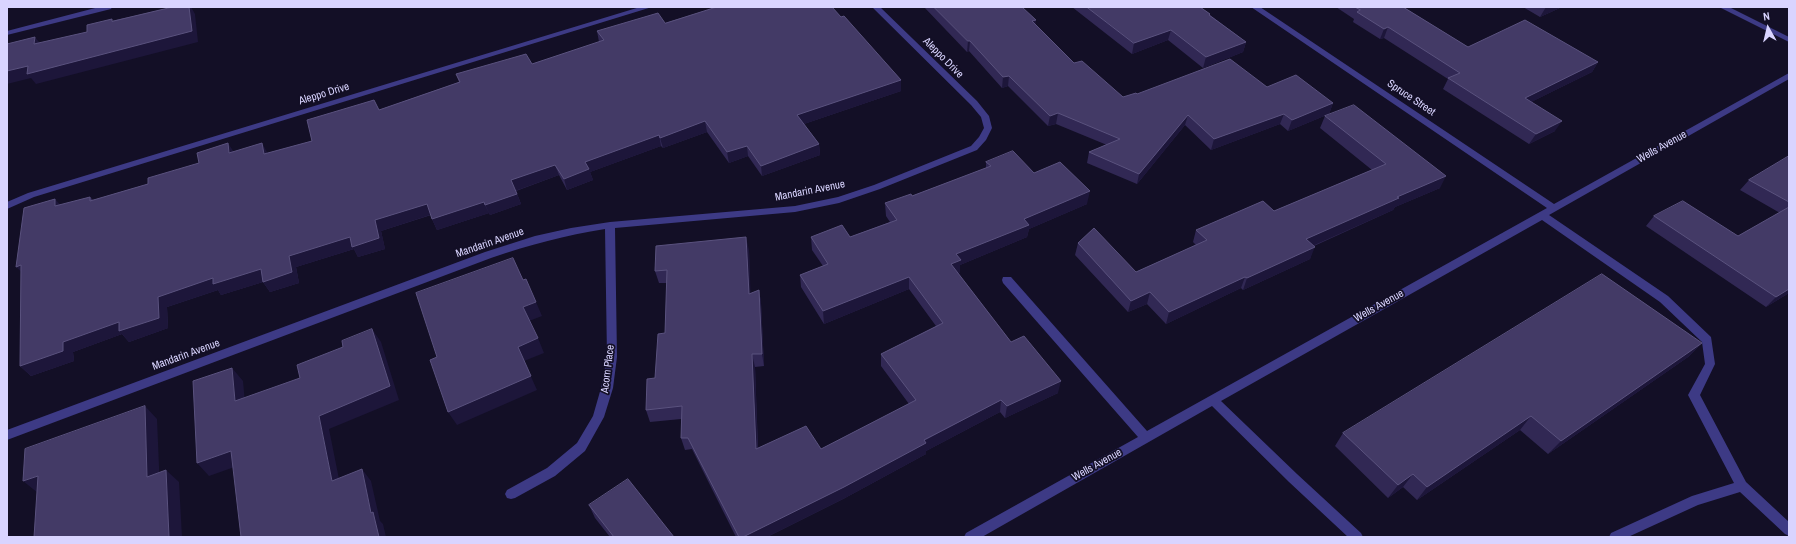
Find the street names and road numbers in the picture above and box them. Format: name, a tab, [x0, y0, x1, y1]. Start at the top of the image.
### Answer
street label: Aleppo Drive	[920, 35, 966, 81]
street label: Spruce Street	[1384, 77, 1438, 119]
street label: Aleppo Drive	[297, 80, 351, 108]
street label: Wells Avenue	[1635, 128, 1689, 166]
street label: Mandarin Avenue	[774, 178, 846, 204]
street label: Mandarin Avenue	[454, 225, 526, 261]
street label: Wells Avenue	[1352, 287, 1406, 325]
street label: Mandarin Avenue	[150, 337, 222, 373]
street label: Acorn Place	[598, 344, 618, 394]
street label: Wells Avenue	[1070, 446, 1124, 484]

